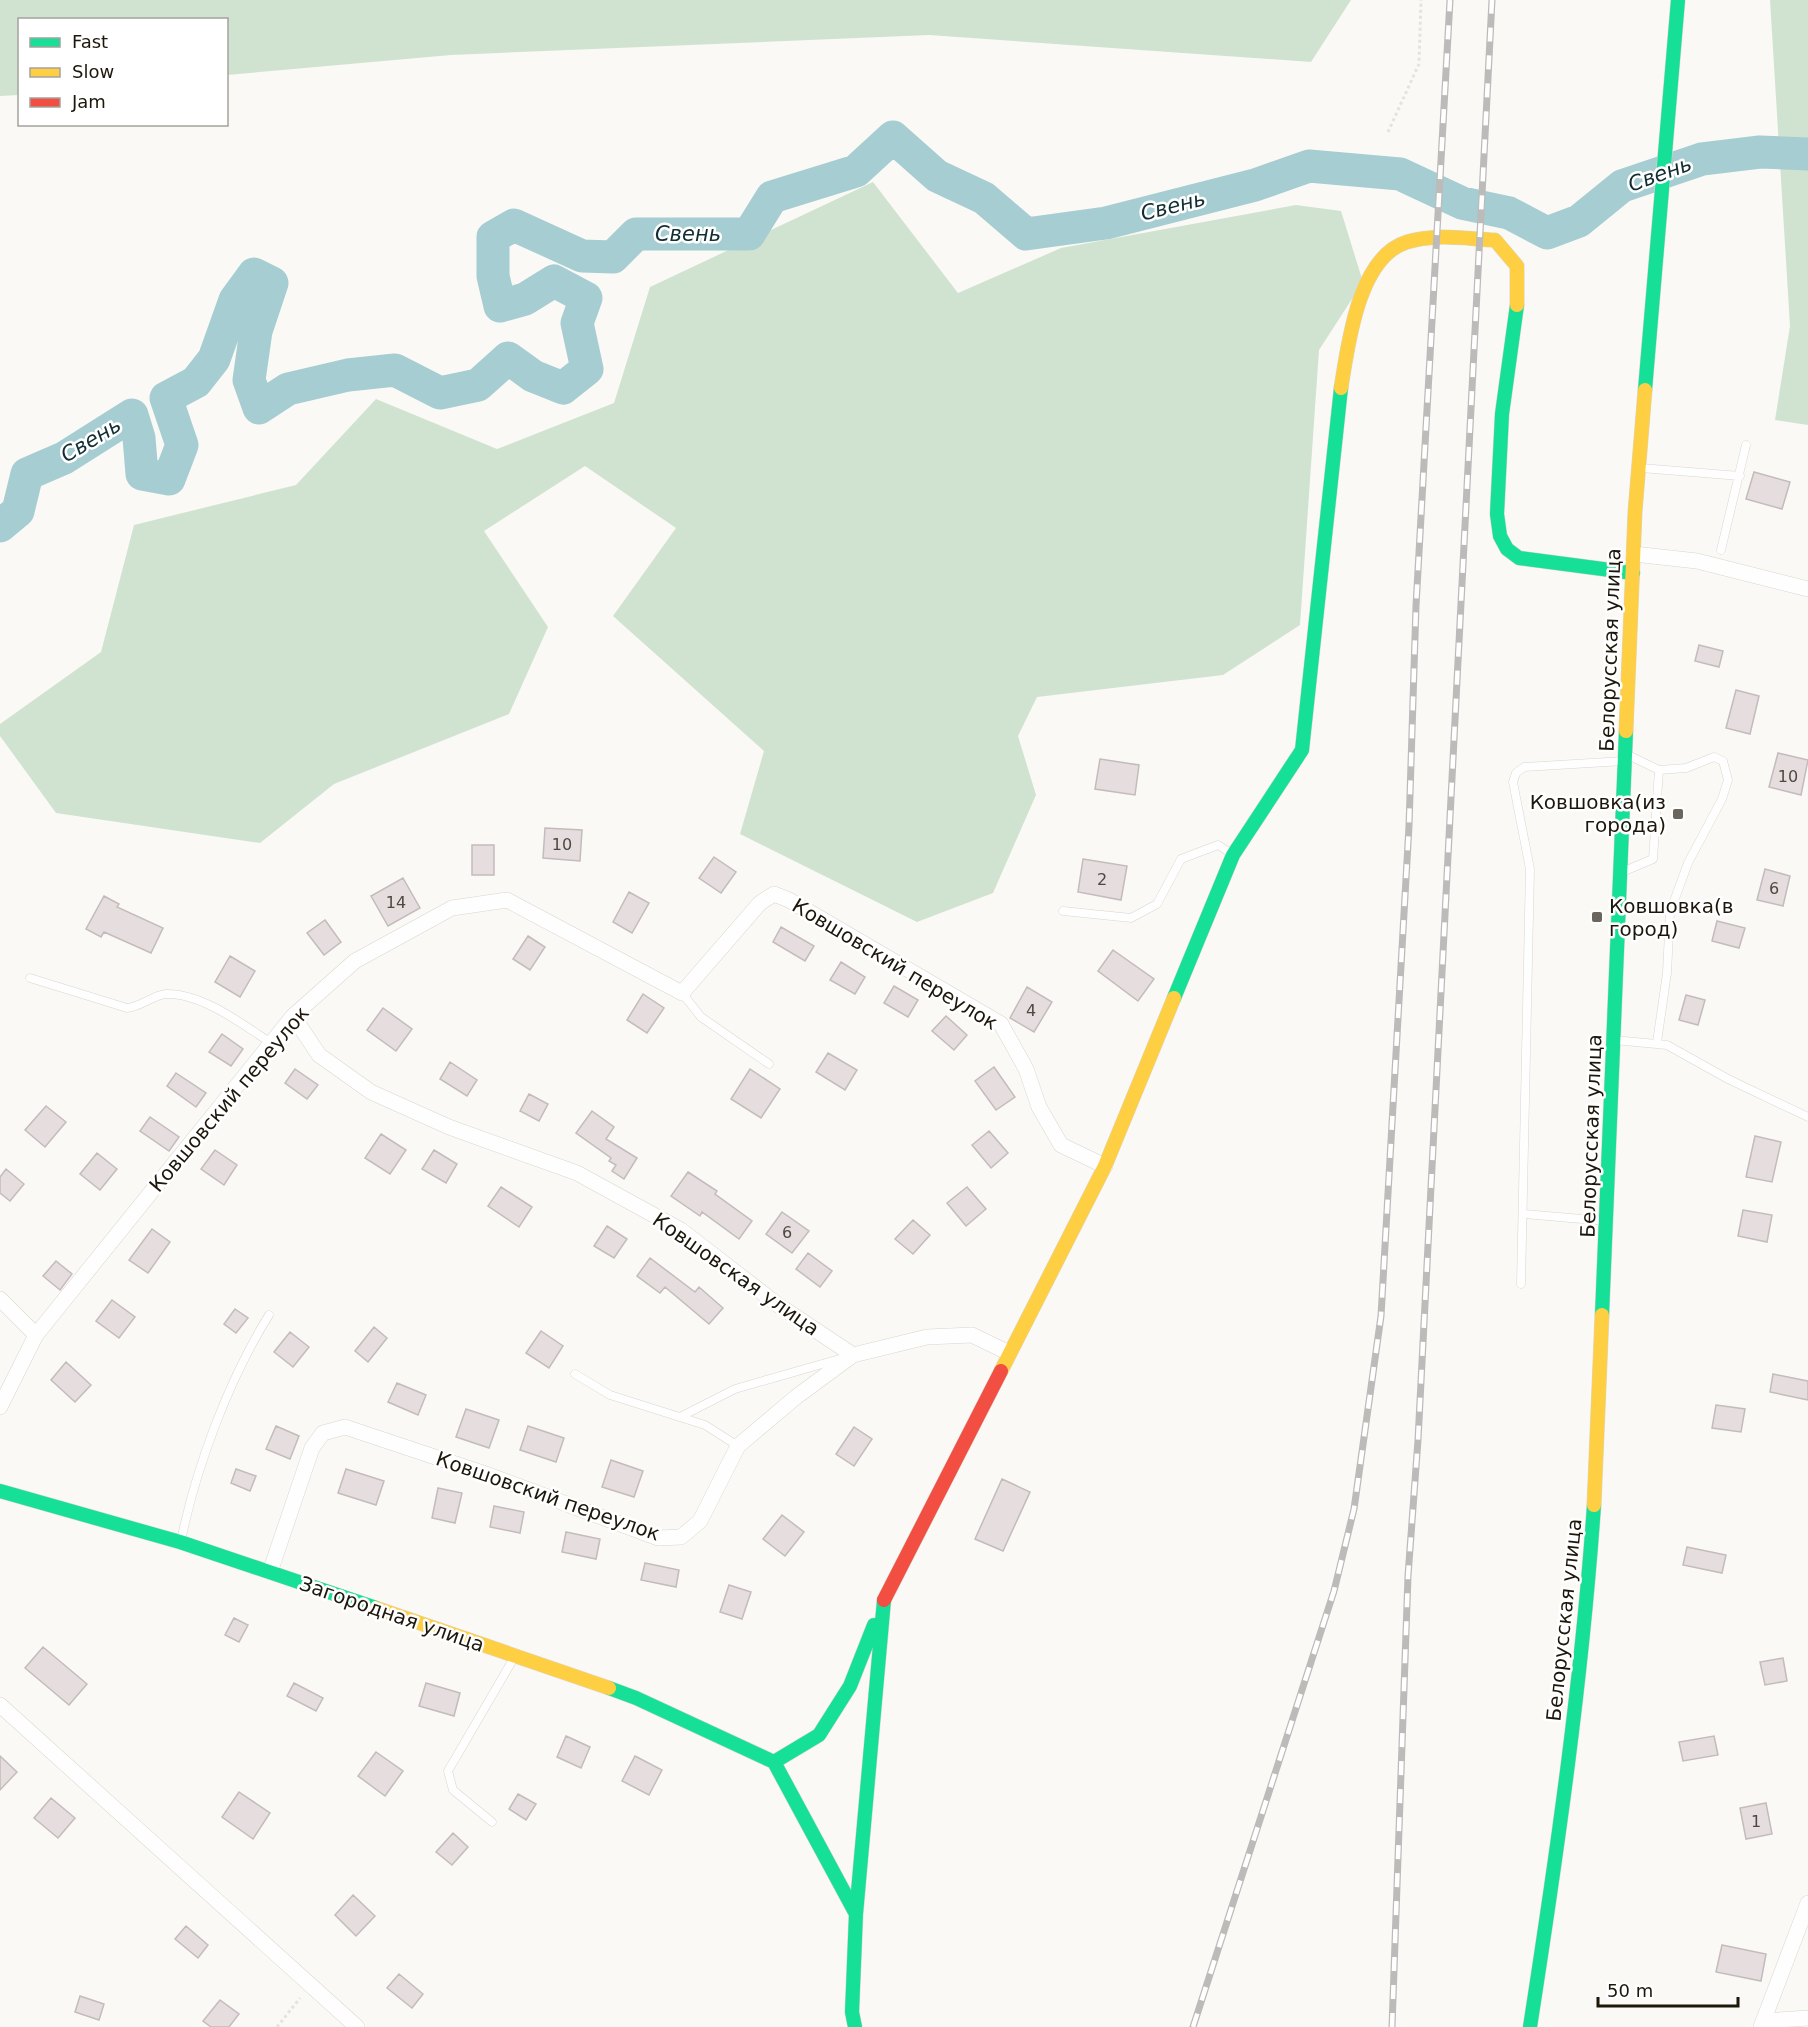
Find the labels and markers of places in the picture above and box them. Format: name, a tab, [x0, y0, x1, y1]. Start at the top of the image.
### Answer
place label: Ковшовка(из города)	[1530, 790, 1666, 837]
marker: Ковшовка(из города)	[1671, 807, 1685, 821]
place label: Ковшовка(в город)	[1609, 894, 1733, 941]
marker: Ковшовка(в город)	[1590, 910, 1604, 924]

